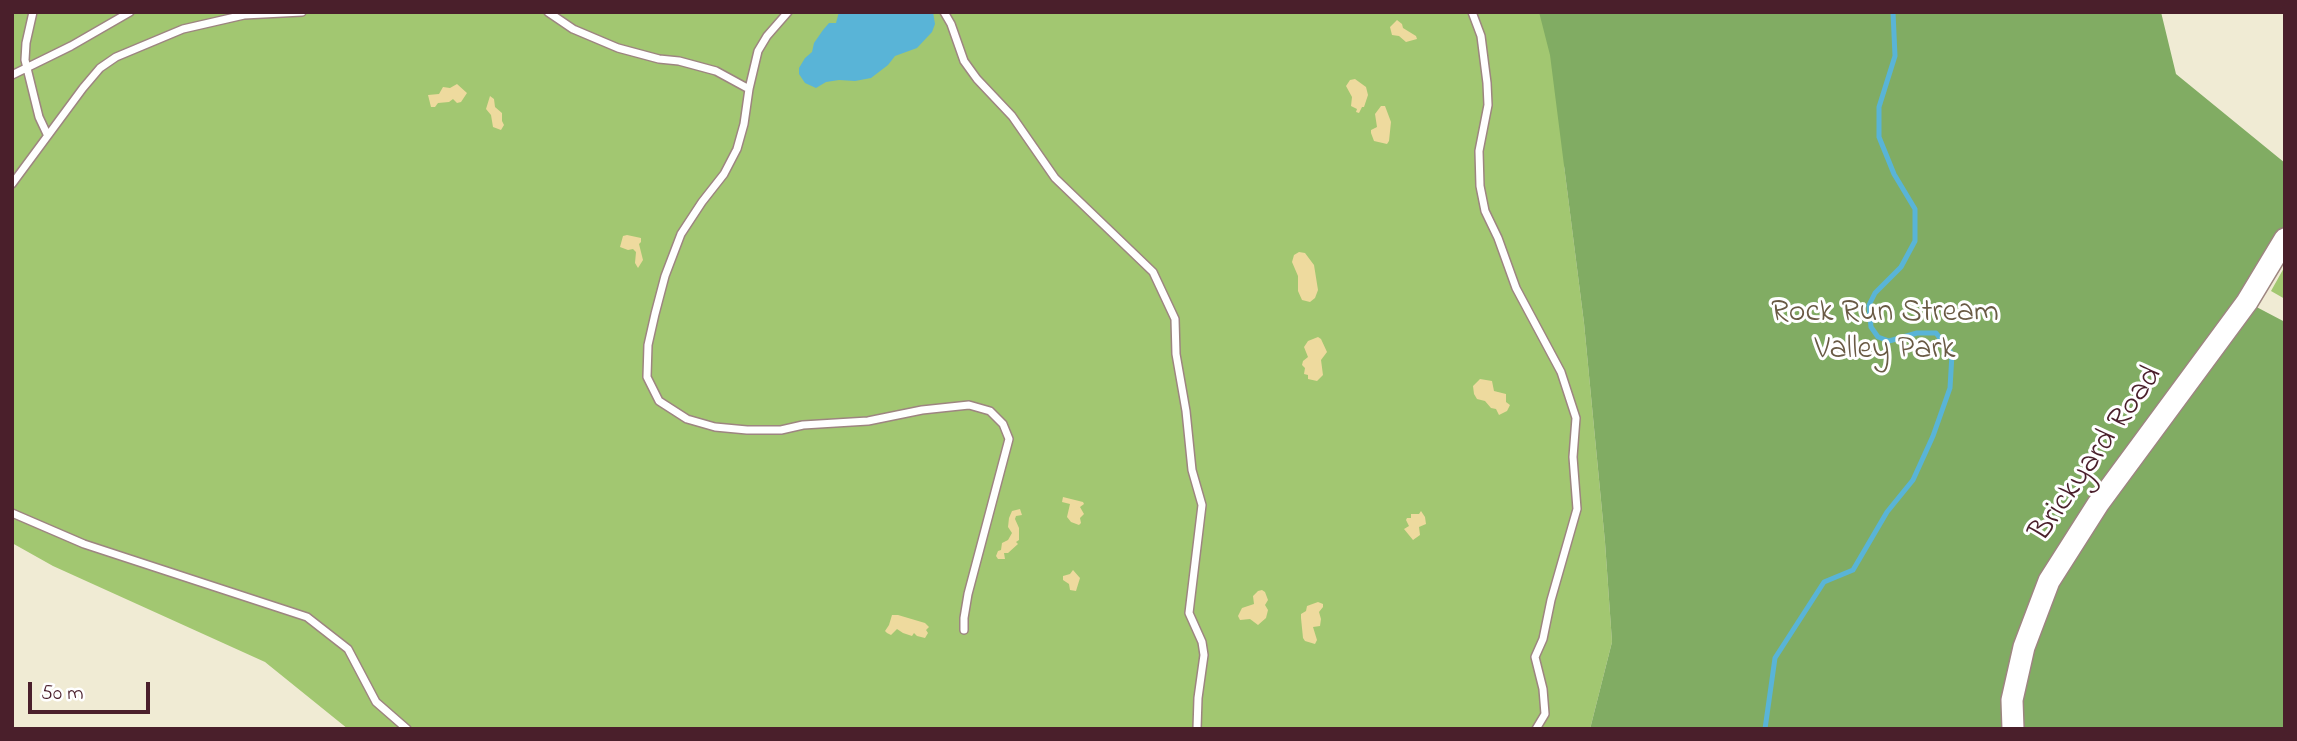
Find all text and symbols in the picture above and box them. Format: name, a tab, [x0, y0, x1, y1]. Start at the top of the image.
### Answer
park label: Rock Run Stream Valley Park	[1771, 296, 1999, 371]
street label: Brickyard Road	[2023, 360, 2173, 550]
scale bar	[32, 668, 154, 712]
text: 50 m	[41, 679, 84, 709]

